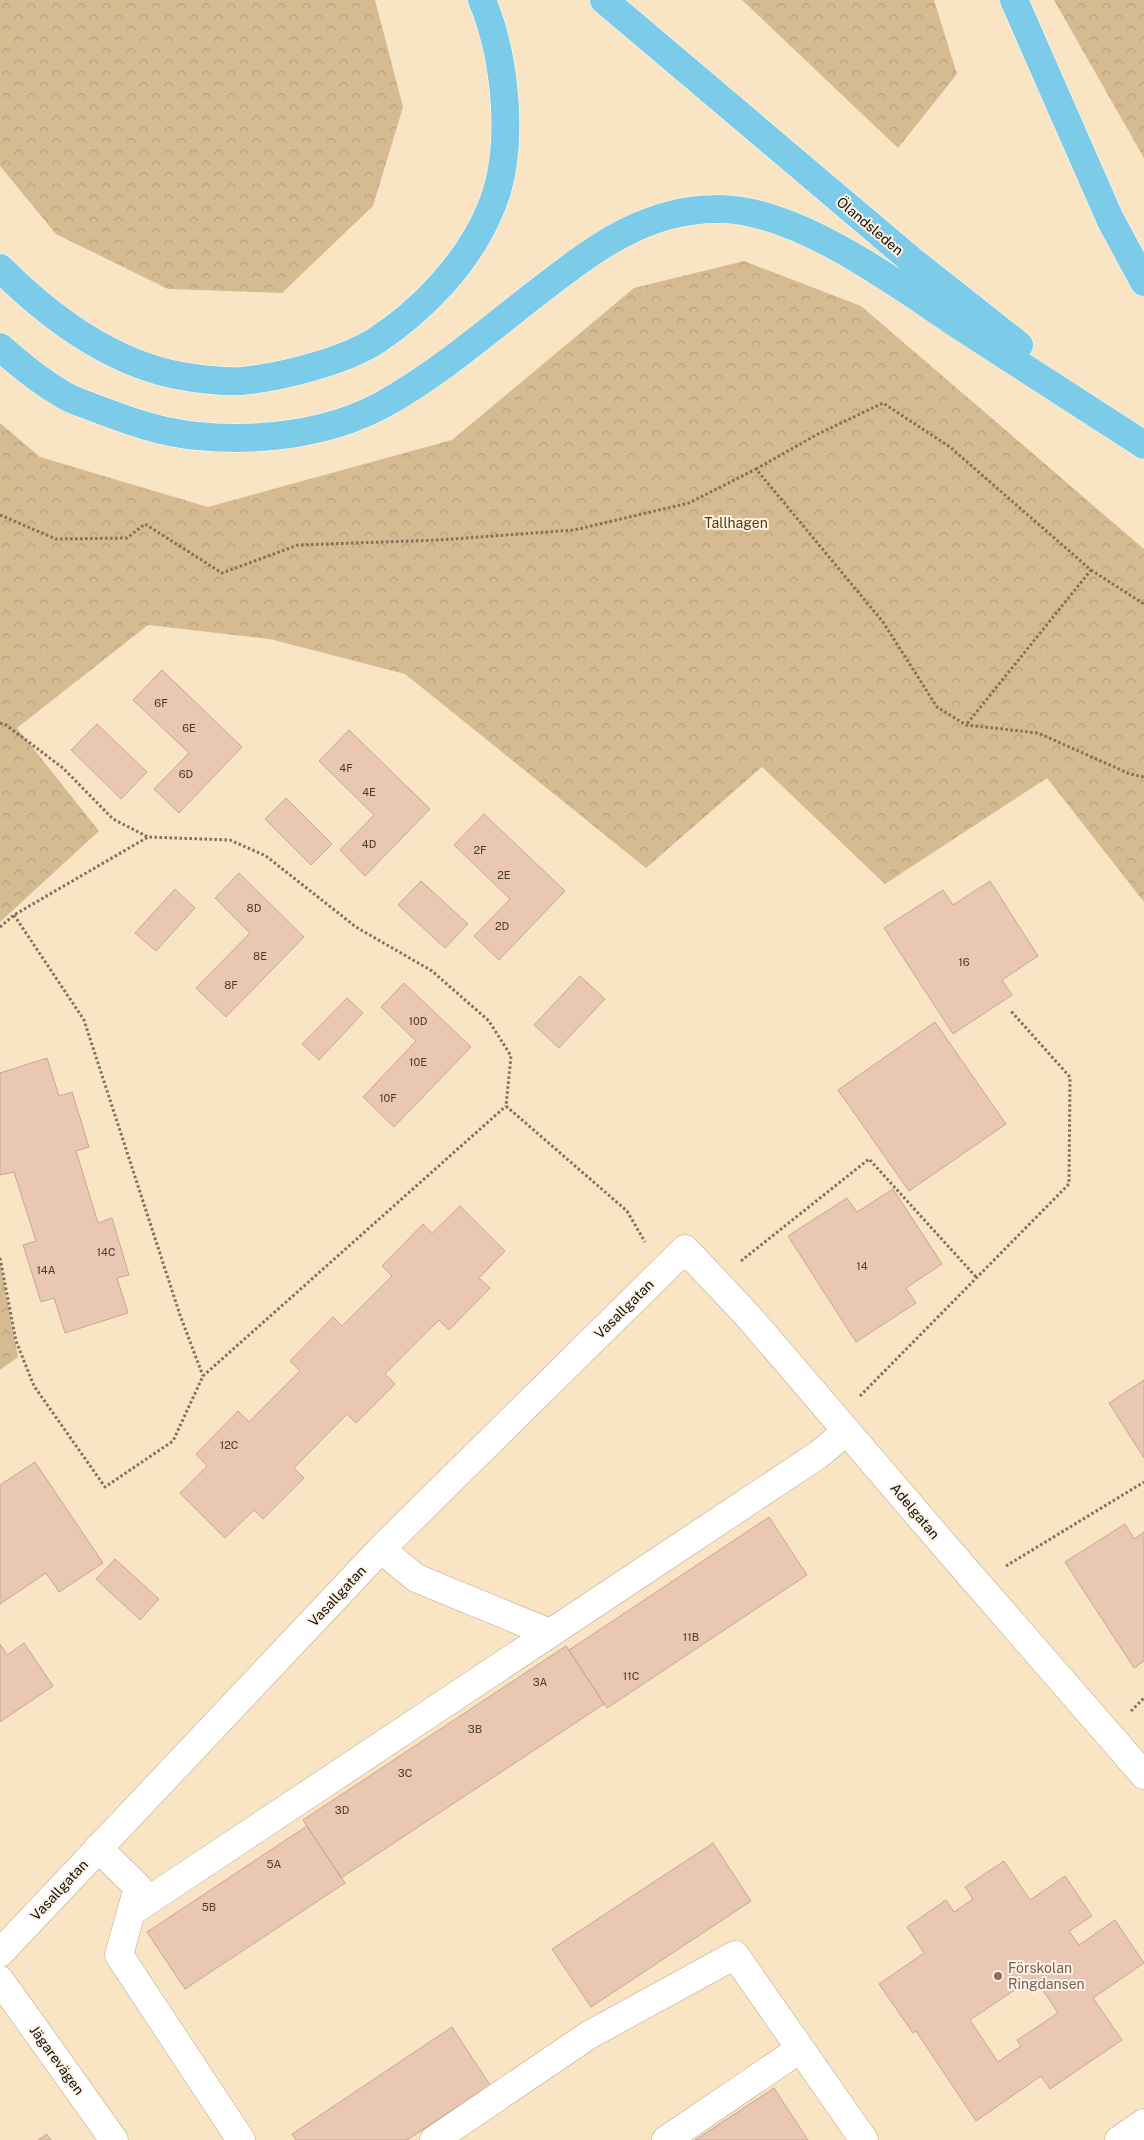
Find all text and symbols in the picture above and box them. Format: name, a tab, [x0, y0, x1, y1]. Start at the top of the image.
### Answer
street label: Ölandsleden	[834, 192, 908, 258]
park label: Tallhagen	[704, 515, 768, 531]
house number: 6F	[154, 697, 168, 709]
house number: 6E	[182, 722, 196, 734]
house number: 4F	[339, 762, 353, 774]
house number: 6D	[179, 768, 194, 780]
house number: 4E	[362, 786, 376, 798]
house number: 4D	[362, 838, 377, 850]
house number: 2F	[473, 844, 487, 856]
house number: 2E	[497, 869, 511, 881]
house number: 8D	[247, 902, 262, 914]
house number: 2D	[495, 920, 509, 932]
house number: 8E	[253, 950, 267, 962]
house number: 16	[958, 956, 970, 968]
house number: 8F	[224, 979, 238, 991]
house number: 10D	[409, 1015, 428, 1027]
house number: 10E	[409, 1056, 427, 1068]
house number: 10F	[379, 1092, 397, 1104]
house number: 14C	[97, 1246, 115, 1258]
house number: 14	[856, 1260, 868, 1272]
house number: 14A	[36, 1264, 56, 1276]
street label: Vasallgatan	[591, 1276, 657, 1342]
house number: 12C	[220, 1439, 238, 1451]
street label: Adelgatan	[887, 1480, 943, 1542]
street label: Vasallgatan	[305, 1562, 369, 1630]
house number: 11B	[683, 1631, 699, 1643]
house number: 11C	[623, 1670, 639, 1682]
house number: 3A	[533, 1676, 548, 1688]
house number: 3B	[468, 1723, 482, 1735]
house number: 3C	[398, 1767, 412, 1779]
house number: 3D	[335, 1804, 350, 1816]
street label: Vasallgatan	[27, 1856, 91, 1924]
house number: 5A	[267, 1858, 282, 1870]
house number: 5B	[202, 1901, 216, 1913]
place label: Förskolan Ringdansen	[1008, 1960, 1085, 1992]
marker: Förskolan Ringdansen	[992, 1970, 1004, 1982]
street label: Jägarevägen	[27, 2022, 87, 2098]

